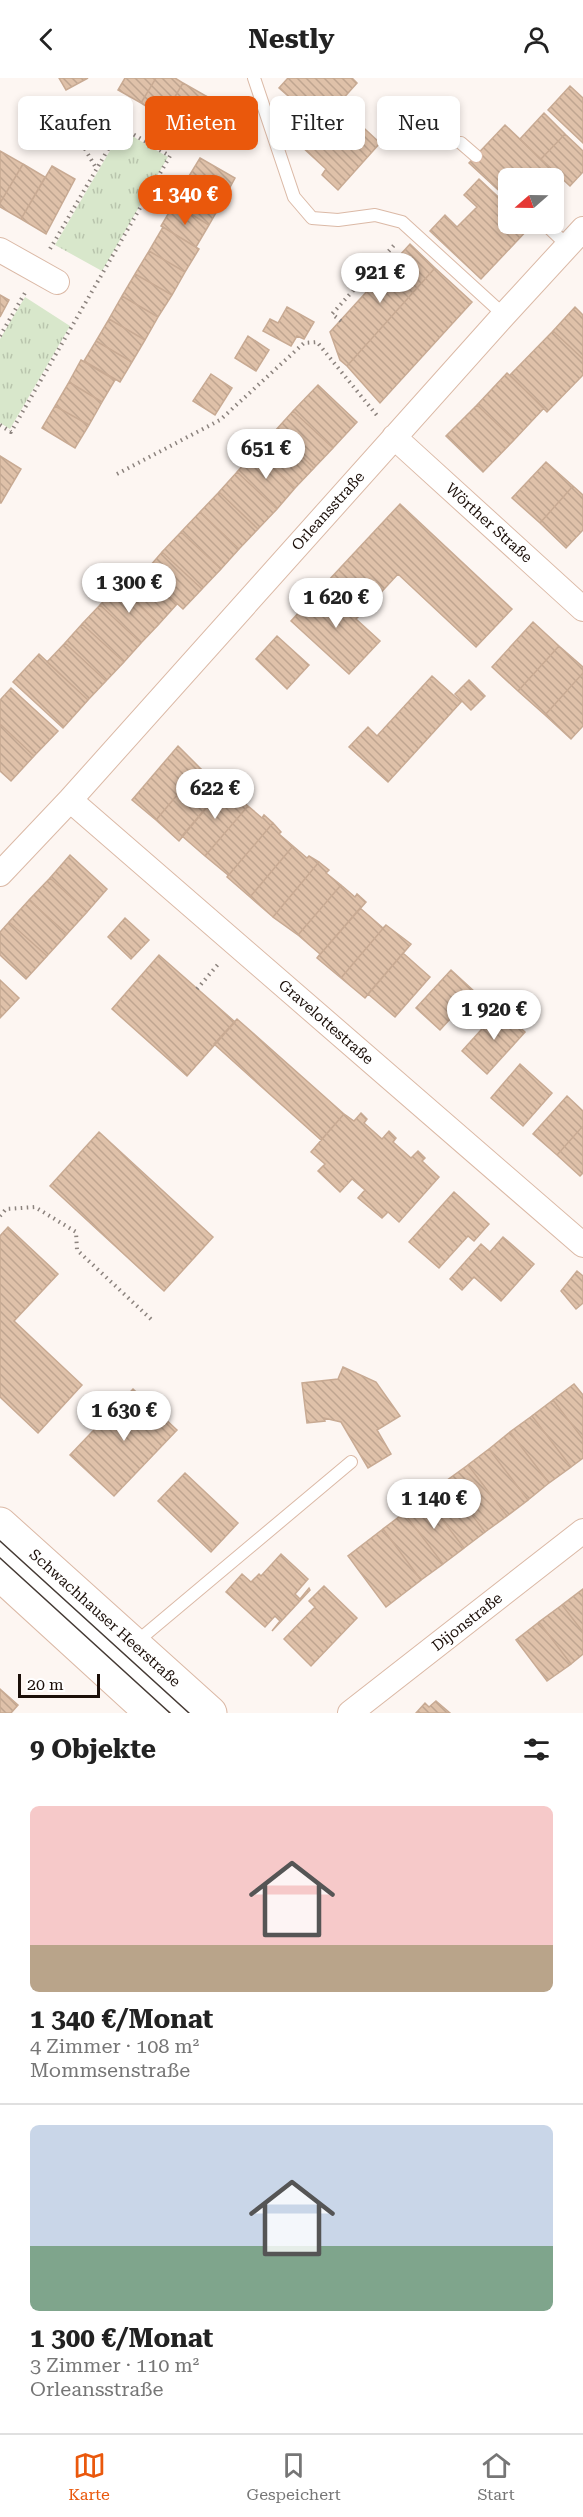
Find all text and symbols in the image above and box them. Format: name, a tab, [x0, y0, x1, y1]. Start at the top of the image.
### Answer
icon: back	[30, 23, 63, 56]
text: Nestly	[248, 23, 335, 55]
icon: person	[520, 23, 553, 56]
chip: Kaufen	[18, 96, 133, 150]
chip: Mieten	[145, 96, 258, 150]
chip: Filter	[270, 96, 365, 150]
chip: Neu	[377, 96, 460, 150]
north arrow	[498, 168, 564, 234]
map controls	[498, 168, 564, 234]
pin: 1 340 €	[130, 175, 240, 226]
text: 1 340 €	[152, 182, 218, 206]
pin: 921 €	[338, 253, 422, 304]
text: 921 €	[355, 260, 405, 284]
pin: 651 €	[224, 429, 308, 480]
text: 651 €	[241, 436, 291, 460]
street label: Orleansstraße	[288, 468, 368, 554]
street label: Wörther Straße	[442, 479, 536, 567]
pin: 1 300 €	[74, 563, 184, 614]
text: 1 300 €	[96, 570, 162, 594]
pin: 1 620 €	[281, 578, 391, 629]
text: 1 620 €	[303, 585, 369, 609]
pin: 622 €	[173, 769, 257, 820]
text: 622 €	[190, 776, 240, 800]
street label: Gravelottestraße	[275, 976, 377, 1068]
pin: 1 920 €	[439, 990, 549, 1041]
text: 1 920 €	[461, 997, 527, 1021]
pin: 1 630 €	[69, 1391, 179, 1442]
text: 1 630 €	[91, 1398, 157, 1422]
pin: 1 140 €	[379, 1479, 489, 1530]
text: 1 140 €	[401, 1486, 467, 1510]
street label: Schwachhauser Heerstraße	[26, 1545, 184, 1691]
street label: Dijonstraße	[428, 1589, 506, 1655]
scale bar	[18, 1671, 100, 1698]
text: 20 m	[27, 1675, 64, 1694]
icon: filters	[520, 1733, 553, 1766]
text: 9 Objekte	[30, 1734, 156, 1764]
icon: home	[238, 1845, 346, 1953]
text: 1 340 €/Monat	[30, 2004, 213, 2034]
text: 4 Zimmer · 108 m²	[30, 2034, 199, 2058]
text: Mommsenstraße	[30, 2058, 190, 2082]
icon: home	[238, 2164, 346, 2272]
text: 1 300 €/Monat	[30, 2323, 213, 2353]
text: 3 Zimmer · 110 m²	[30, 2353, 199, 2377]
text: Orleansstraße	[30, 2377, 164, 2401]
tab: Karte	[68, 2449, 110, 2504]
tab: Gespeichert	[246, 2449, 341, 2504]
tab: Start	[477, 2449, 515, 2504]

